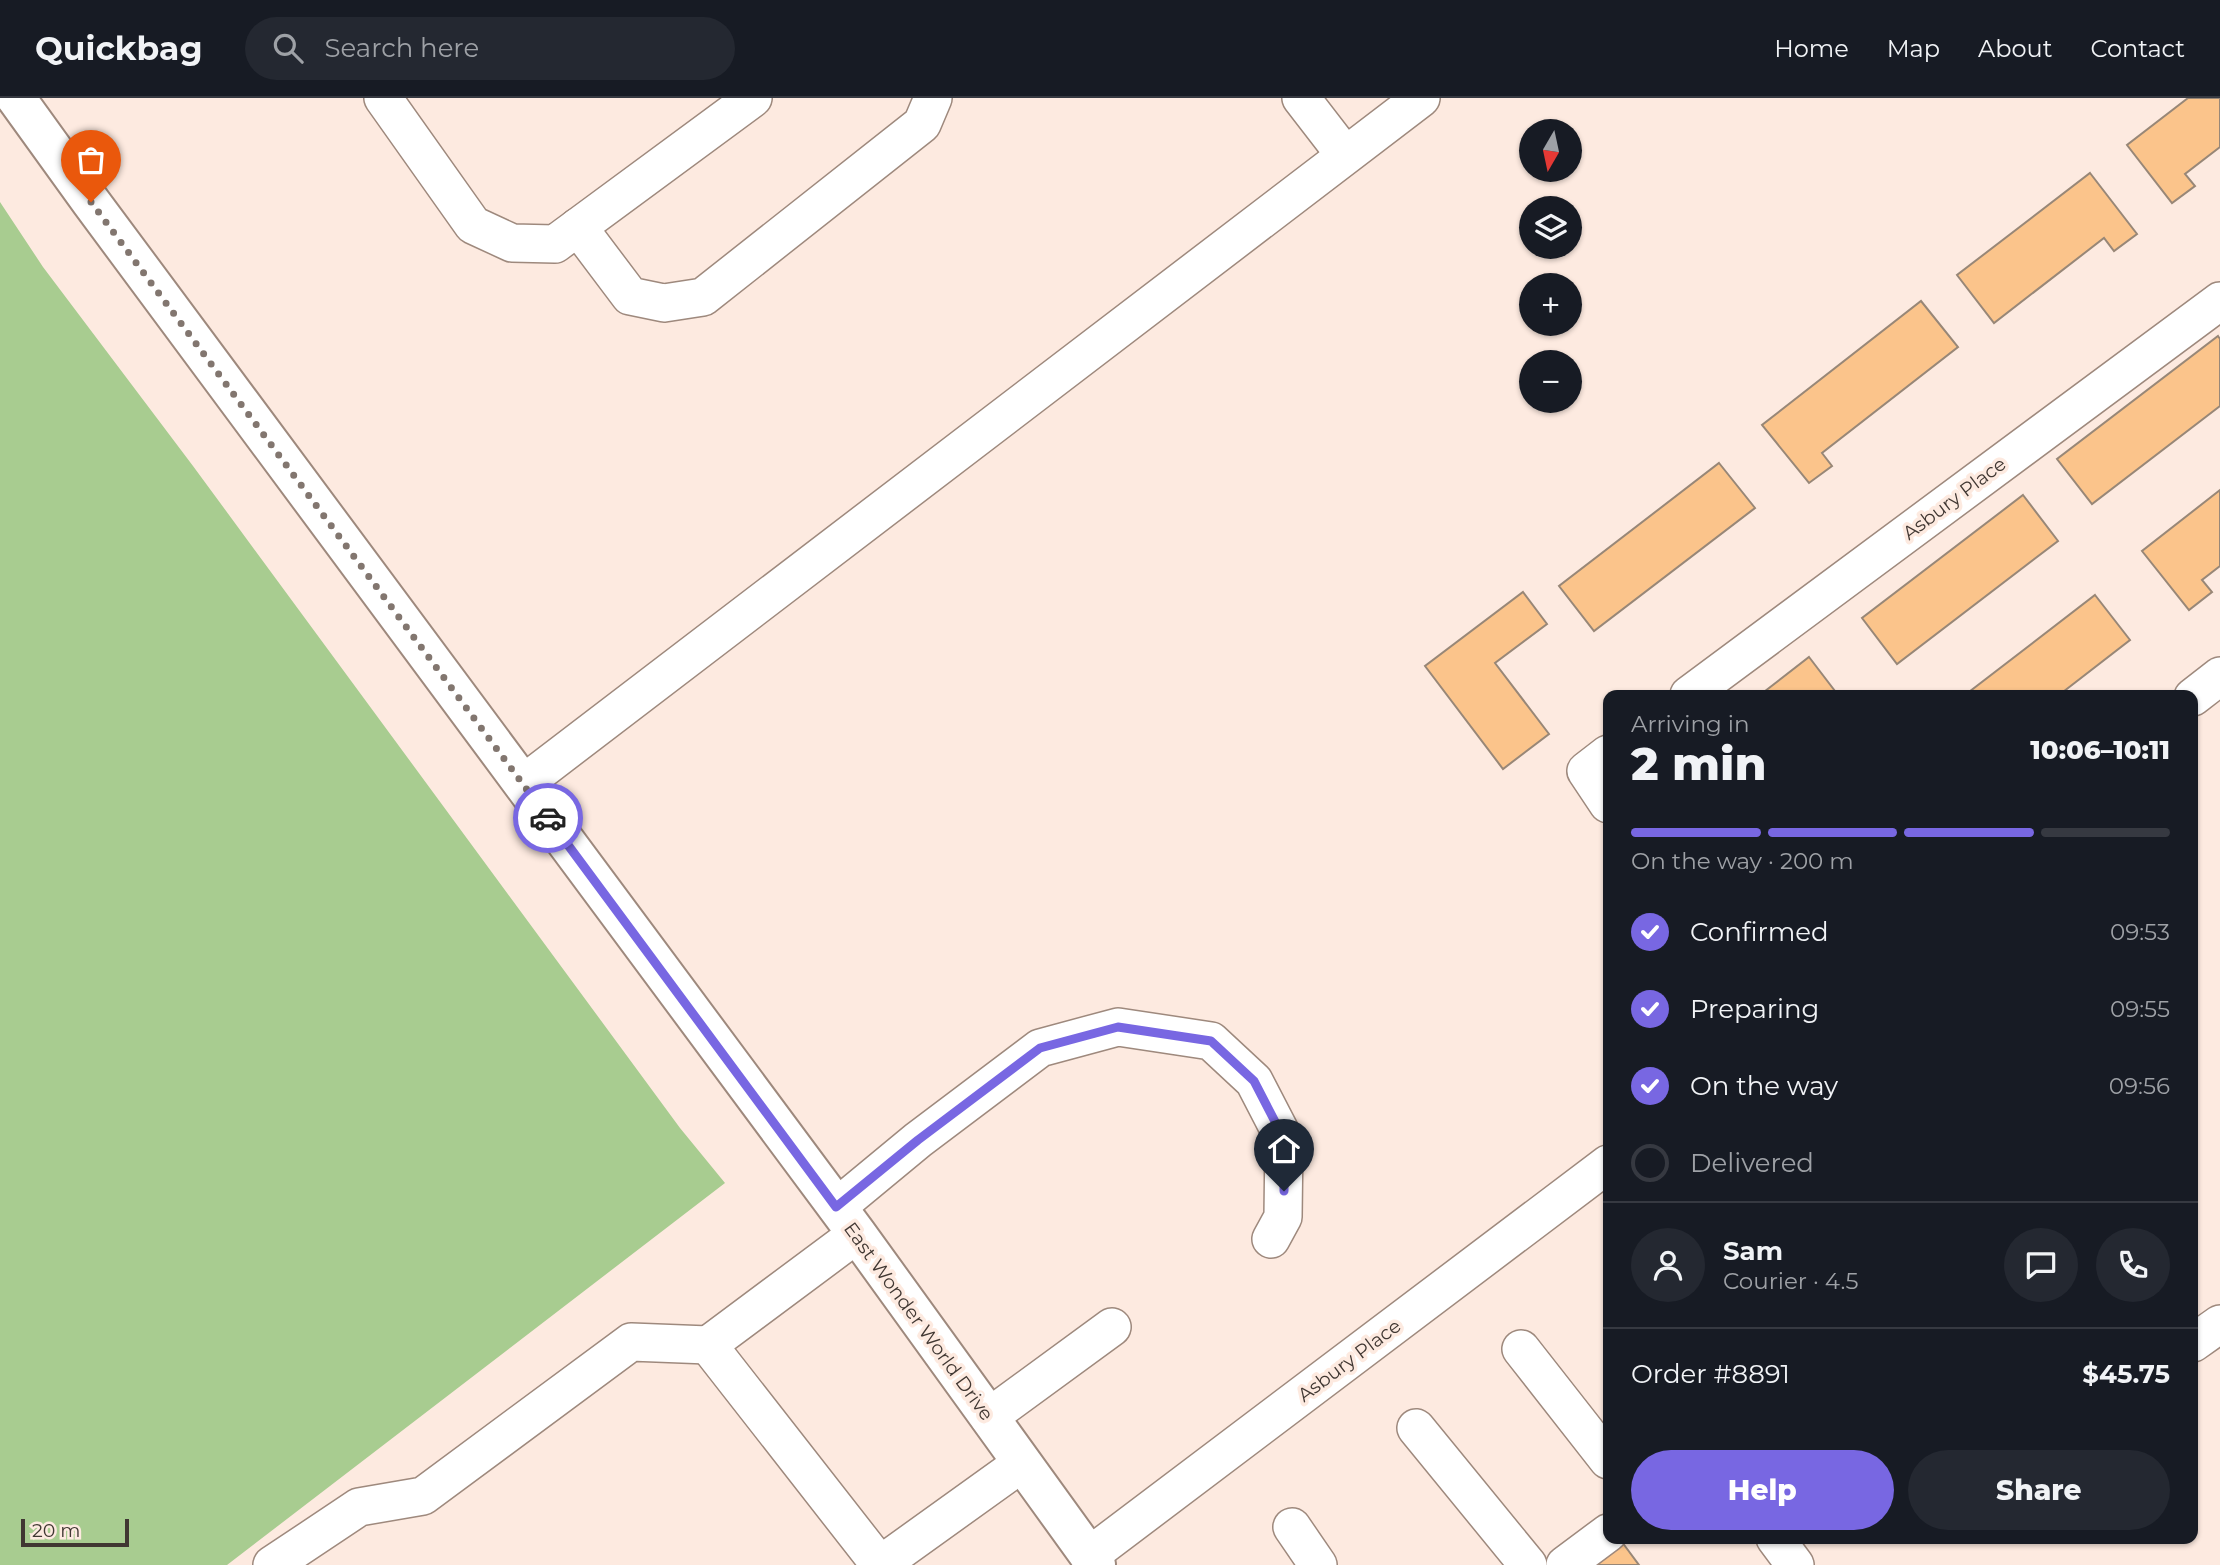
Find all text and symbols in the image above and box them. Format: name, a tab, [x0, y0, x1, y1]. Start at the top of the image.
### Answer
search box	[245, 17, 735, 80]
text: Quickbag	[35, 28, 203, 68]
icon: search	[269, 29, 307, 67]
text: Search here	[325, 32, 479, 64]
text: Home	[1774, 34, 1849, 63]
text: Map	[1887, 34, 1940, 63]
text: About	[1978, 34, 2052, 63]
text: Contact	[2090, 34, 2185, 63]
north arrow	[1519, 119, 1582, 182]
map controls	[1519, 119, 1582, 413]
pin	[61, 130, 121, 202]
icon: bag	[72, 141, 110, 179]
button: layers	[1519, 196, 1582, 259]
button: +	[1519, 273, 1582, 336]
button: −	[1519, 350, 1582, 413]
street label: Asbury Place	[1898, 452, 2010, 545]
text: Arriving in	[1631, 710, 1750, 738]
text: 10:06–10:11	[2030, 734, 2170, 766]
text: 2 min	[1631, 735, 1766, 792]
courier	[513, 783, 583, 853]
icon: car	[529, 799, 567, 837]
text: On the way · 200 m	[1631, 847, 1854, 875]
icon: check	[1631, 913, 1669, 951]
text: Confirmed	[1690, 916, 1829, 948]
text: 09:53	[2110, 918, 2170, 946]
icon: check	[1631, 990, 1669, 1028]
text: Preparing	[1690, 993, 1819, 1025]
text: 09:55	[2110, 995, 2170, 1023]
icon: check	[1631, 1067, 1669, 1105]
text: On the way	[1690, 1070, 1838, 1102]
text: 09:56	[2109, 1072, 2170, 1100]
pin	[1254, 1119, 1314, 1191]
icon: home	[1265, 1130, 1303, 1168]
text: Delivered	[1690, 1147, 1814, 1179]
street label: East Wonder World Drive	[839, 1218, 998, 1425]
button: person	[1631, 1228, 1705, 1302]
button: chat	[2004, 1228, 2078, 1302]
button: phone	[2096, 1228, 2170, 1302]
text: Sam	[1723, 1235, 1783, 1267]
text: Courier · 4.5	[1723, 1267, 1858, 1295]
street label: Asbury Place	[1293, 1314, 1405, 1407]
text: Order #8891	[1631, 1358, 1790, 1390]
text: $45.75	[2082, 1358, 2170, 1390]
button: Help	[1631, 1450, 1894, 1530]
button: Share	[1908, 1450, 2170, 1530]
scale bar	[21, 1516, 130, 1548]
text: 20 m	[32, 1519, 80, 1542]

